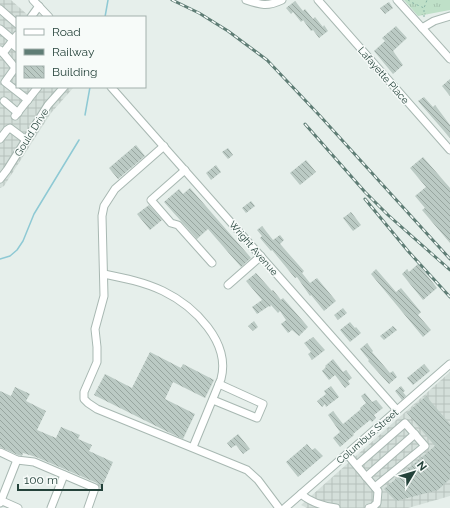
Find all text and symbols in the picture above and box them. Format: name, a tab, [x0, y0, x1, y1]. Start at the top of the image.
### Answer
legend	[16, 16, 146, 88]
text: Road	[52, 25, 81, 39]
text: Railway	[52, 45, 95, 59]
street label: Lafayette Place	[356, 45, 411, 106]
text: Building	[52, 65, 98, 79]
street label: Gould Drive	[12, 106, 51, 158]
street label: Wright Avenue	[227, 219, 280, 278]
street label: Columbus Street	[334, 406, 401, 466]
north arrow	[394, 452, 434, 492]
text: N	[414, 459, 429, 473]
scale bar	[18, 466, 102, 492]
text: 100 m	[24, 473, 58, 487]

